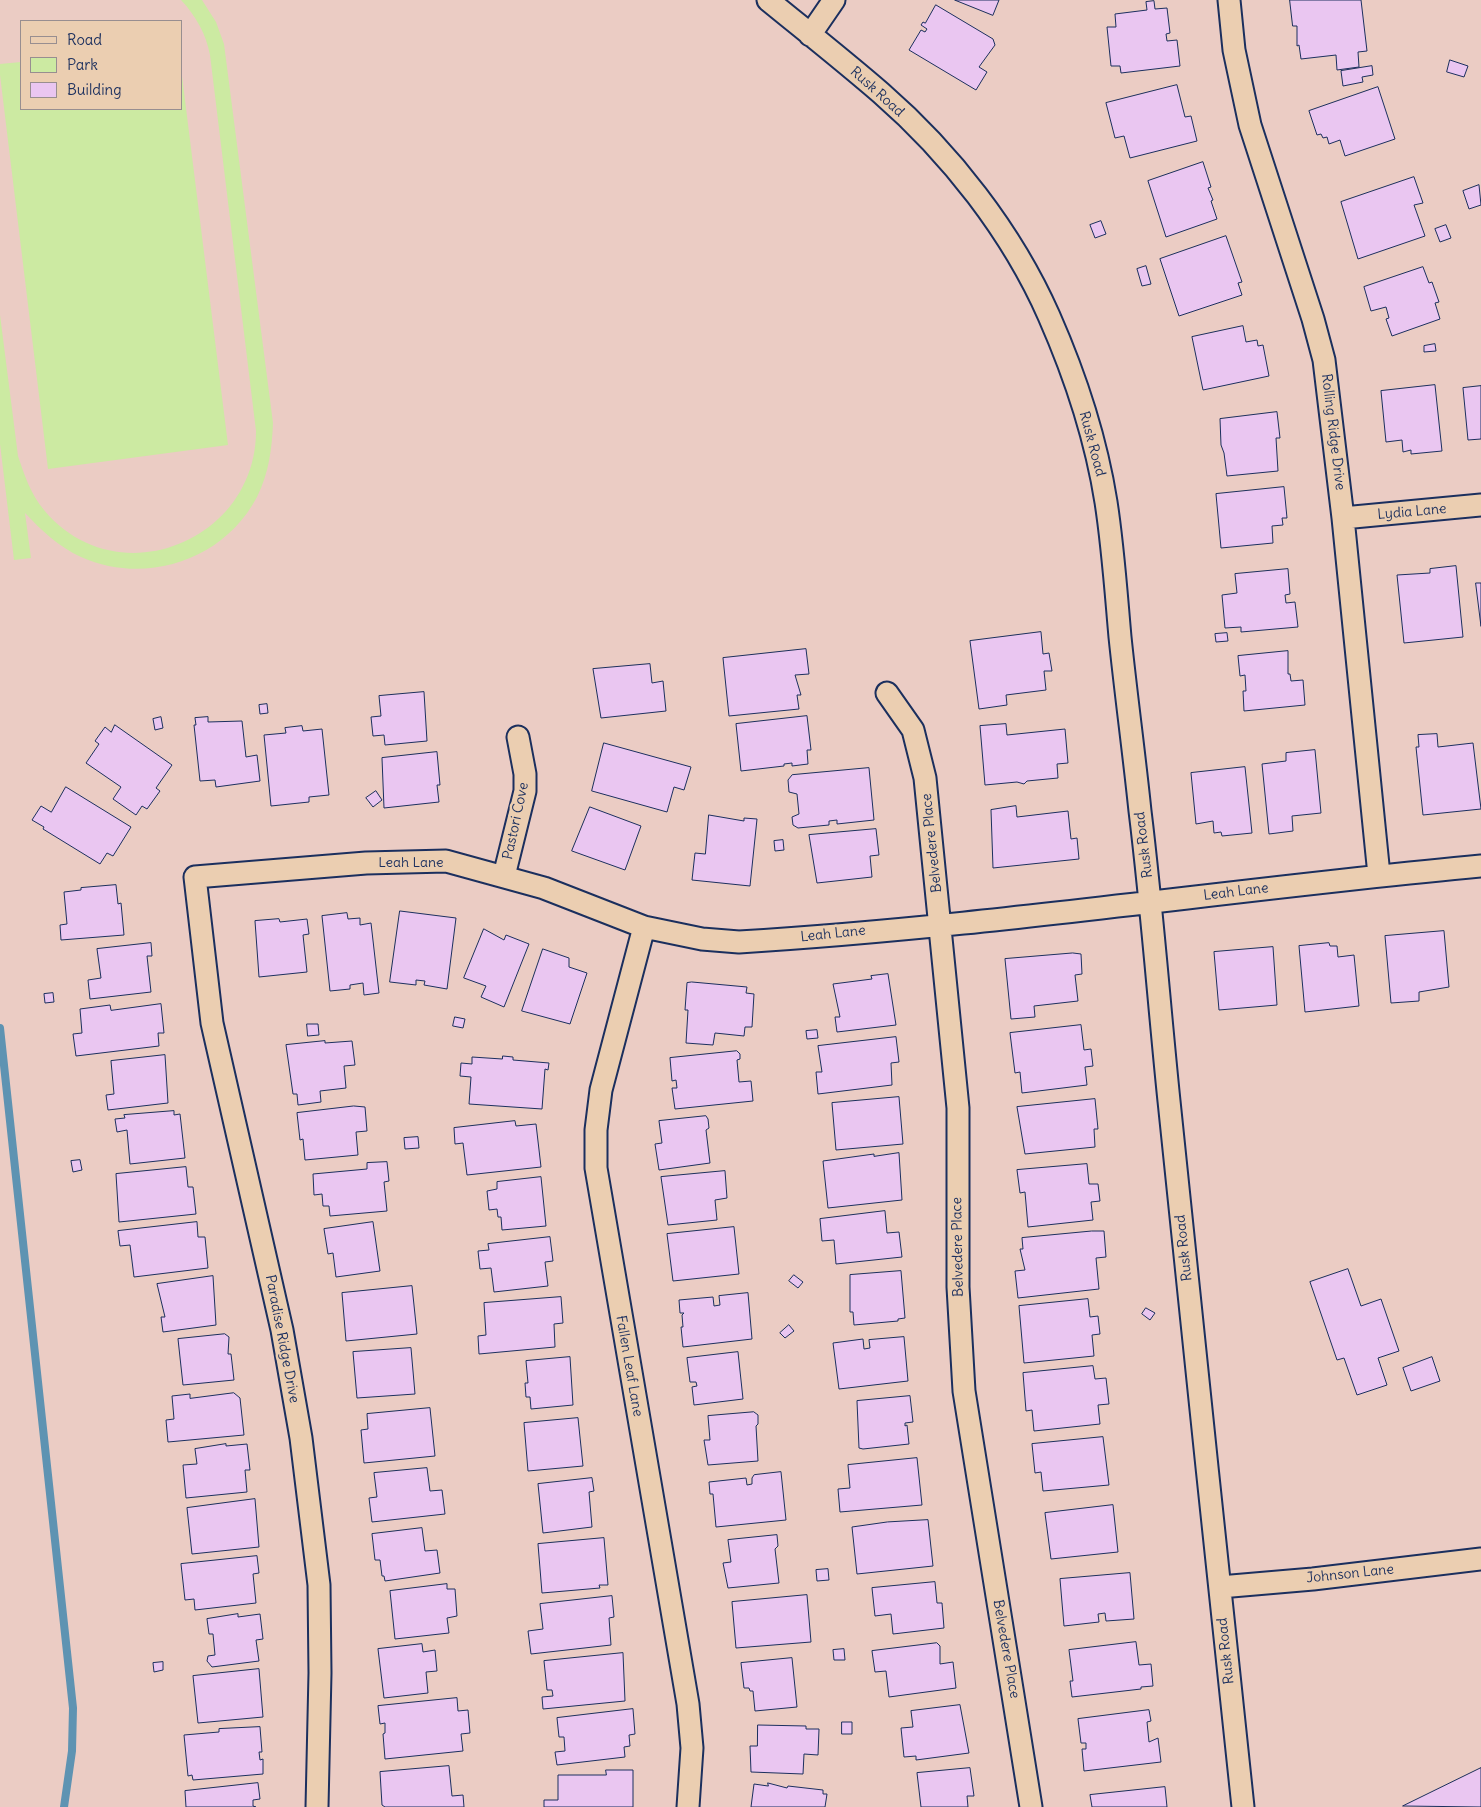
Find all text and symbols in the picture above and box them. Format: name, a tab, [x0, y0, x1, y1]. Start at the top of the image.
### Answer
legend	[20, 20, 182, 110]
text: Road	[67, 30, 102, 49]
text: Park	[67, 55, 98, 74]
street label: Rusk Road	[847, 63, 907, 121]
text: Building	[67, 80, 122, 99]
street label: Rolling Ridge Drive	[1318, 373, 1348, 491]
street label: Rusk Road	[1075, 410, 1109, 478]
street label: Lydia Lane	[1377, 501, 1447, 523]
street label: Pastori Cove	[500, 781, 532, 861]
street label: Belvedere Place	[918, 792, 946, 894]
street label: Rusk Road	[1132, 811, 1156, 879]
street label: Leah Lane	[378, 855, 444, 871]
street label: Leah Lane	[1203, 880, 1269, 904]
street label: Leah Lane	[800, 922, 866, 946]
street label: Belvedere Place	[949, 1197, 967, 1297]
street label: Rusk Road	[1172, 1214, 1196, 1282]
street label: Paradise Ridge Drive	[261, 1273, 303, 1405]
street label: Fallen Leaf Lane	[612, 1314, 646, 1418]
street label: Johnson Lane	[1305, 1561, 1395, 1587]
street label: Belvedere Place	[989, 1598, 1023, 1700]
street label: Rusk Road	[1214, 1617, 1238, 1685]

